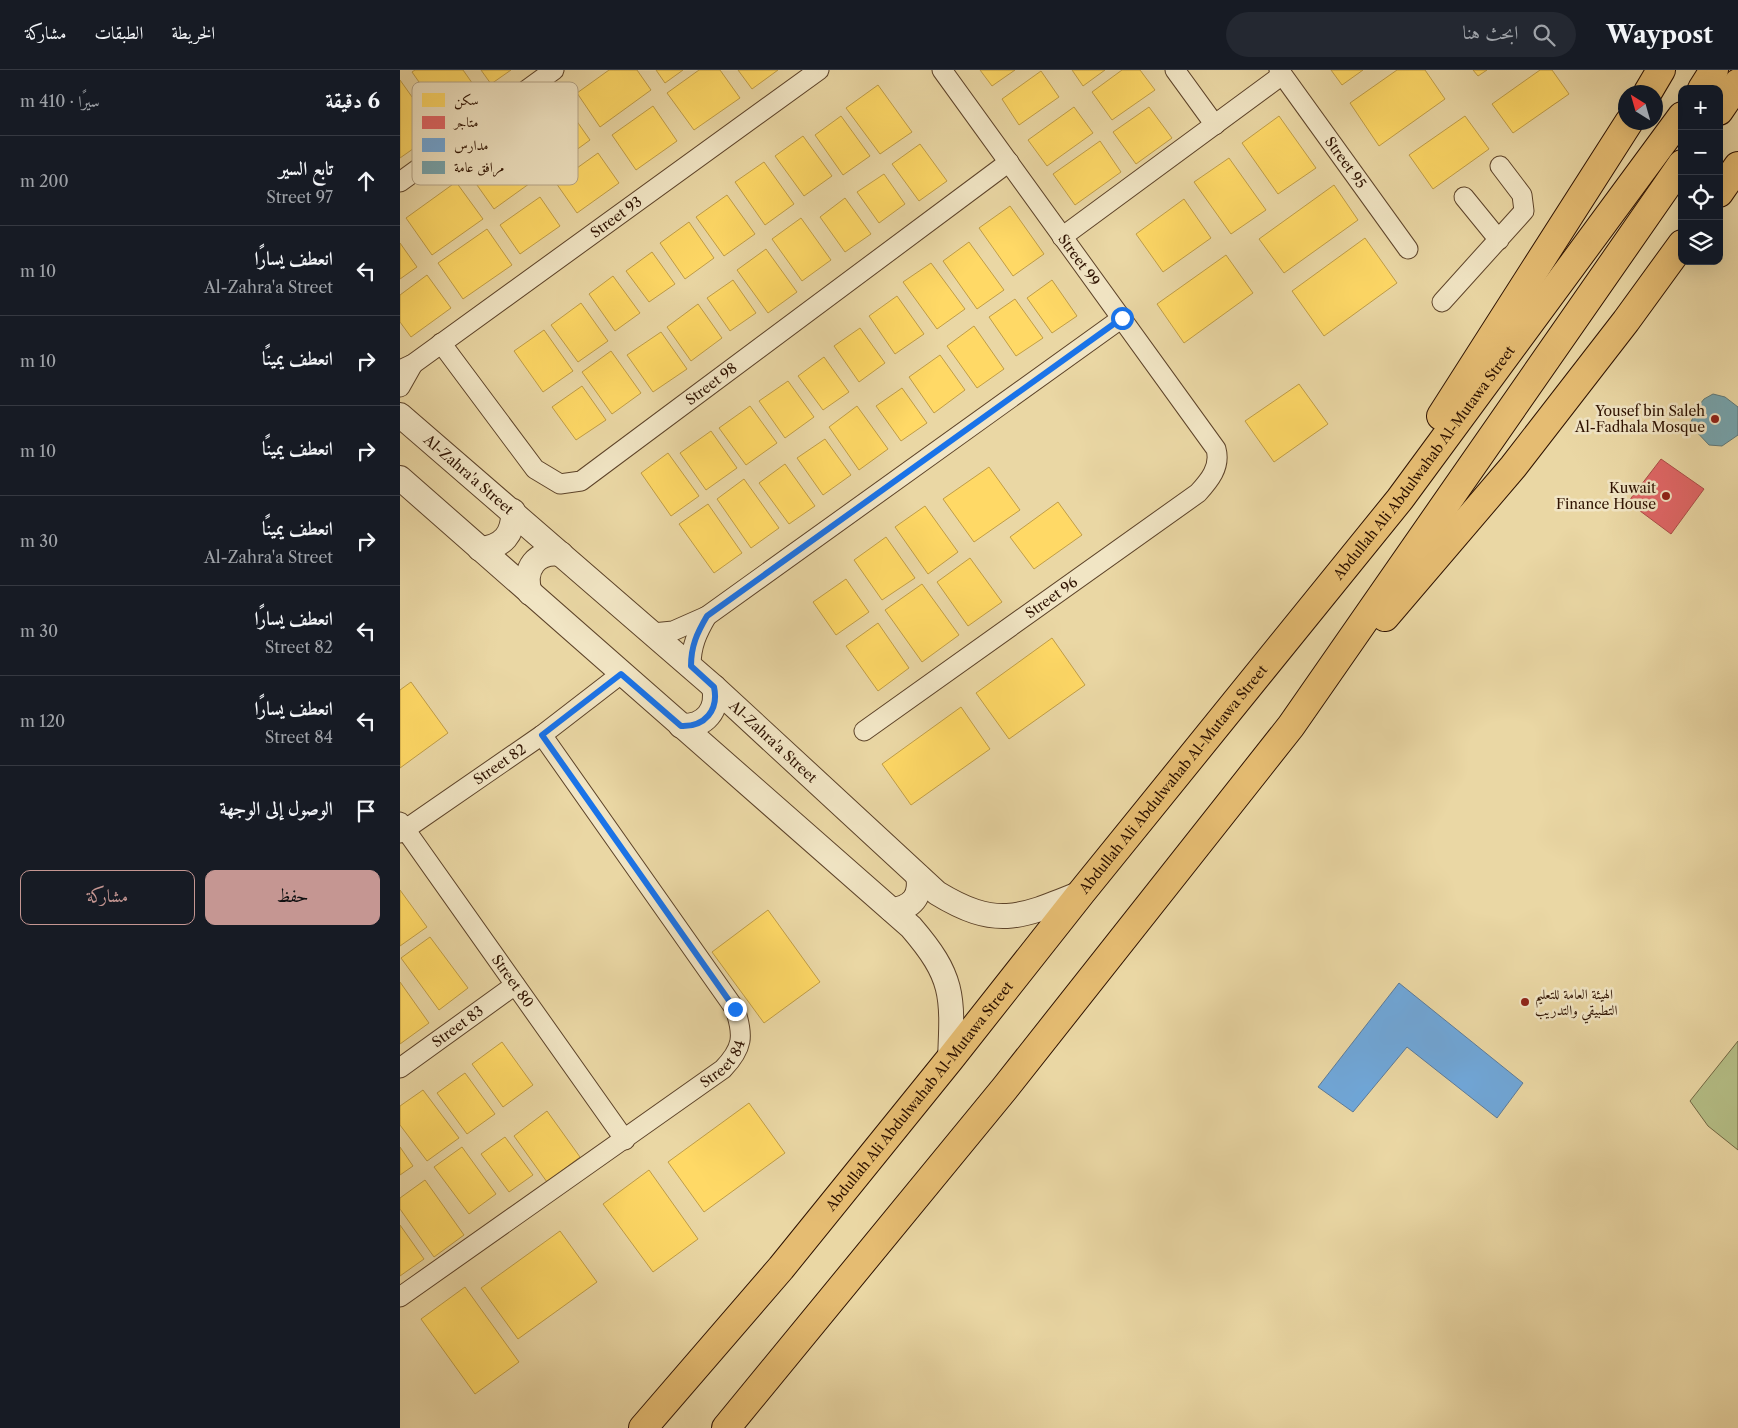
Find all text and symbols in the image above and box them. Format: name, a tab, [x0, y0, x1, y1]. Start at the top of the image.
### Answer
search box	[1226, 12, 1576, 57]
text: Waypost	[1606, 20, 1713, 49]
text: ابحث هنا	[1463, 21, 1518, 44]
icon: search	[1530, 21, 1558, 49]
text: مشاركة	[25, 22, 66, 44]
text: الطبقات	[94, 22, 143, 44]
text: الخريطة	[171, 22, 215, 44]
legend	[412, 82, 578, 185]
north arrow	[1618, 85, 1663, 130]
map controls	[1678, 85, 1723, 265]
button: +	[1678, 85, 1723, 130]
text: 6 دقيقة	[326, 88, 380, 113]
text: سيرًا · 410 m	[20, 91, 100, 111]
text: سكن	[454, 91, 479, 110]
text: متاجر	[452, 113, 478, 131]
button: −	[1678, 130, 1723, 175]
street label: Street 95	[1321, 133, 1370, 192]
text: مدارس	[454, 136, 489, 154]
text: تابع السير	[279, 157, 333, 180]
text: مرافق عامة	[454, 158, 504, 177]
icon: ahead	[352, 167, 380, 195]
text: 200 m	[20, 171, 69, 191]
button: locate	[1678, 175, 1723, 220]
text: Street 97	[266, 187, 333, 207]
street label: Street 93	[587, 192, 645, 242]
button: layers	[1678, 220, 1723, 265]
street label: Street 99	[1054, 231, 1104, 289]
text: انعطف يسارًا	[254, 247, 333, 270]
icon: left	[352, 257, 380, 285]
text: 10 m	[20, 261, 56, 281]
text: Al-Zahra'a Street	[204, 277, 333, 297]
route start	[1111, 307, 1134, 330]
street label: Abdullah Ali Abdulwahab Al-Mutawa Street	[1329, 342, 1519, 584]
text: انعطف يمينًا	[262, 347, 333, 370]
icon: right	[352, 347, 380, 375]
text: 10 m	[20, 351, 56, 371]
street label: Street 98	[682, 359, 741, 409]
place label: Yousef bin Saleh Al-Fadhala Mosque	[1574, 402, 1705, 436]
marker: Yousef bin Saleh Al-Fadhala Mosque	[1709, 413, 1721, 425]
street label: Al-Zahra'a Street	[419, 430, 517, 518]
text: انعطف يمينًا	[262, 437, 333, 460]
icon: right	[352, 437, 380, 465]
text: 10 m	[20, 441, 56, 461]
place label: Kuwait Finance House	[1556, 479, 1656, 513]
marker: Kuwait Finance House	[1660, 490, 1672, 502]
text: انعطف يمينًا	[262, 517, 333, 540]
icon: right	[352, 527, 380, 555]
text: 30 m	[20, 531, 58, 551]
text: Al-Zahra'a Street	[204, 547, 333, 567]
street label: Street 96	[1022, 573, 1081, 622]
text: انعطف يسارًا	[254, 607, 333, 630]
icon: left	[352, 617, 380, 645]
text: 30 m	[20, 621, 58, 641]
text: Street 82	[265, 637, 333, 657]
street label: Abdullah Ali Abdulwahab Al-Mutawa Street	[1075, 661, 1271, 898]
street label: Al-Zahra'a Street	[725, 696, 821, 787]
text: انعطف يسارًا	[254, 697, 333, 720]
icon: left	[352, 707, 380, 735]
text: 120 m	[20, 711, 65, 731]
text: Street 84	[265, 727, 333, 747]
street label: Street 82	[470, 740, 529, 789]
text: الوصول إلى الوجهة	[219, 797, 333, 820]
icon: arrive	[352, 797, 380, 825]
button: مشاركة	[20, 870, 195, 925]
button: حفظ	[205, 870, 380, 925]
street label: Street 80	[488, 951, 538, 1011]
street label: Abdullah Ali Abdulwahab Al-Mutawa Street	[821, 978, 1017, 1215]
place label: الهيئة العامة للتعليم التطبيقي والتدريب	[1535, 985, 1618, 1024]
marker: الهيئة العامة للتعليم التطبيقي والتدريب	[1519, 996, 1531, 1008]
route end	[724, 998, 747, 1021]
street label: Street 83	[428, 1002, 487, 1051]
street label: Street 84	[696, 1038, 749, 1092]

